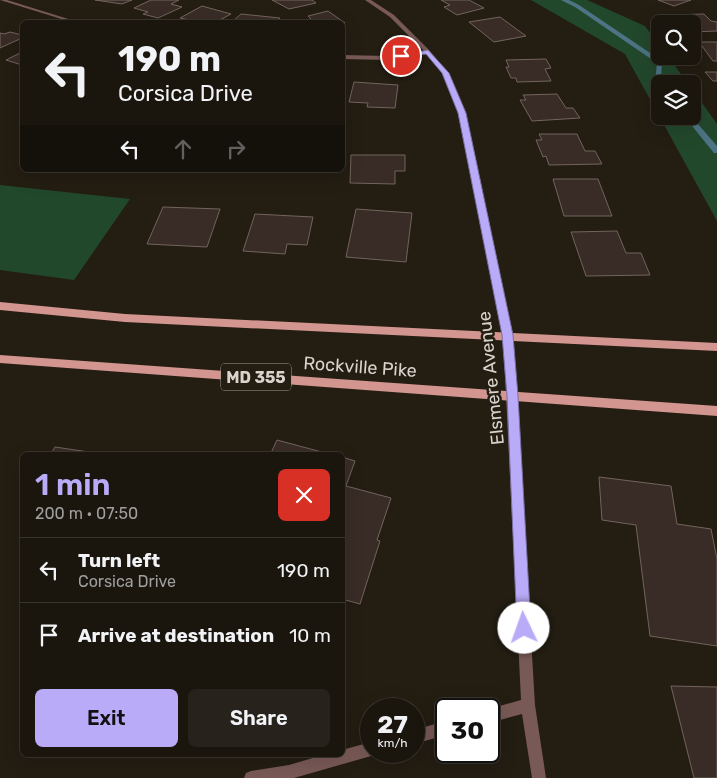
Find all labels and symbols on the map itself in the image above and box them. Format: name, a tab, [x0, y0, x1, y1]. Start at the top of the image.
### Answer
pin	[380, 35, 422, 77]
street label: Elsmere Avenue	[473, 310, 509, 446]
street label: Rockville Pike	[303, 352, 417, 382]
road number: MD 355	[221, 364, 291, 391]
position arrow	[497, 601, 549, 653]
speed limit sign: 30	[435, 698, 500, 763]

